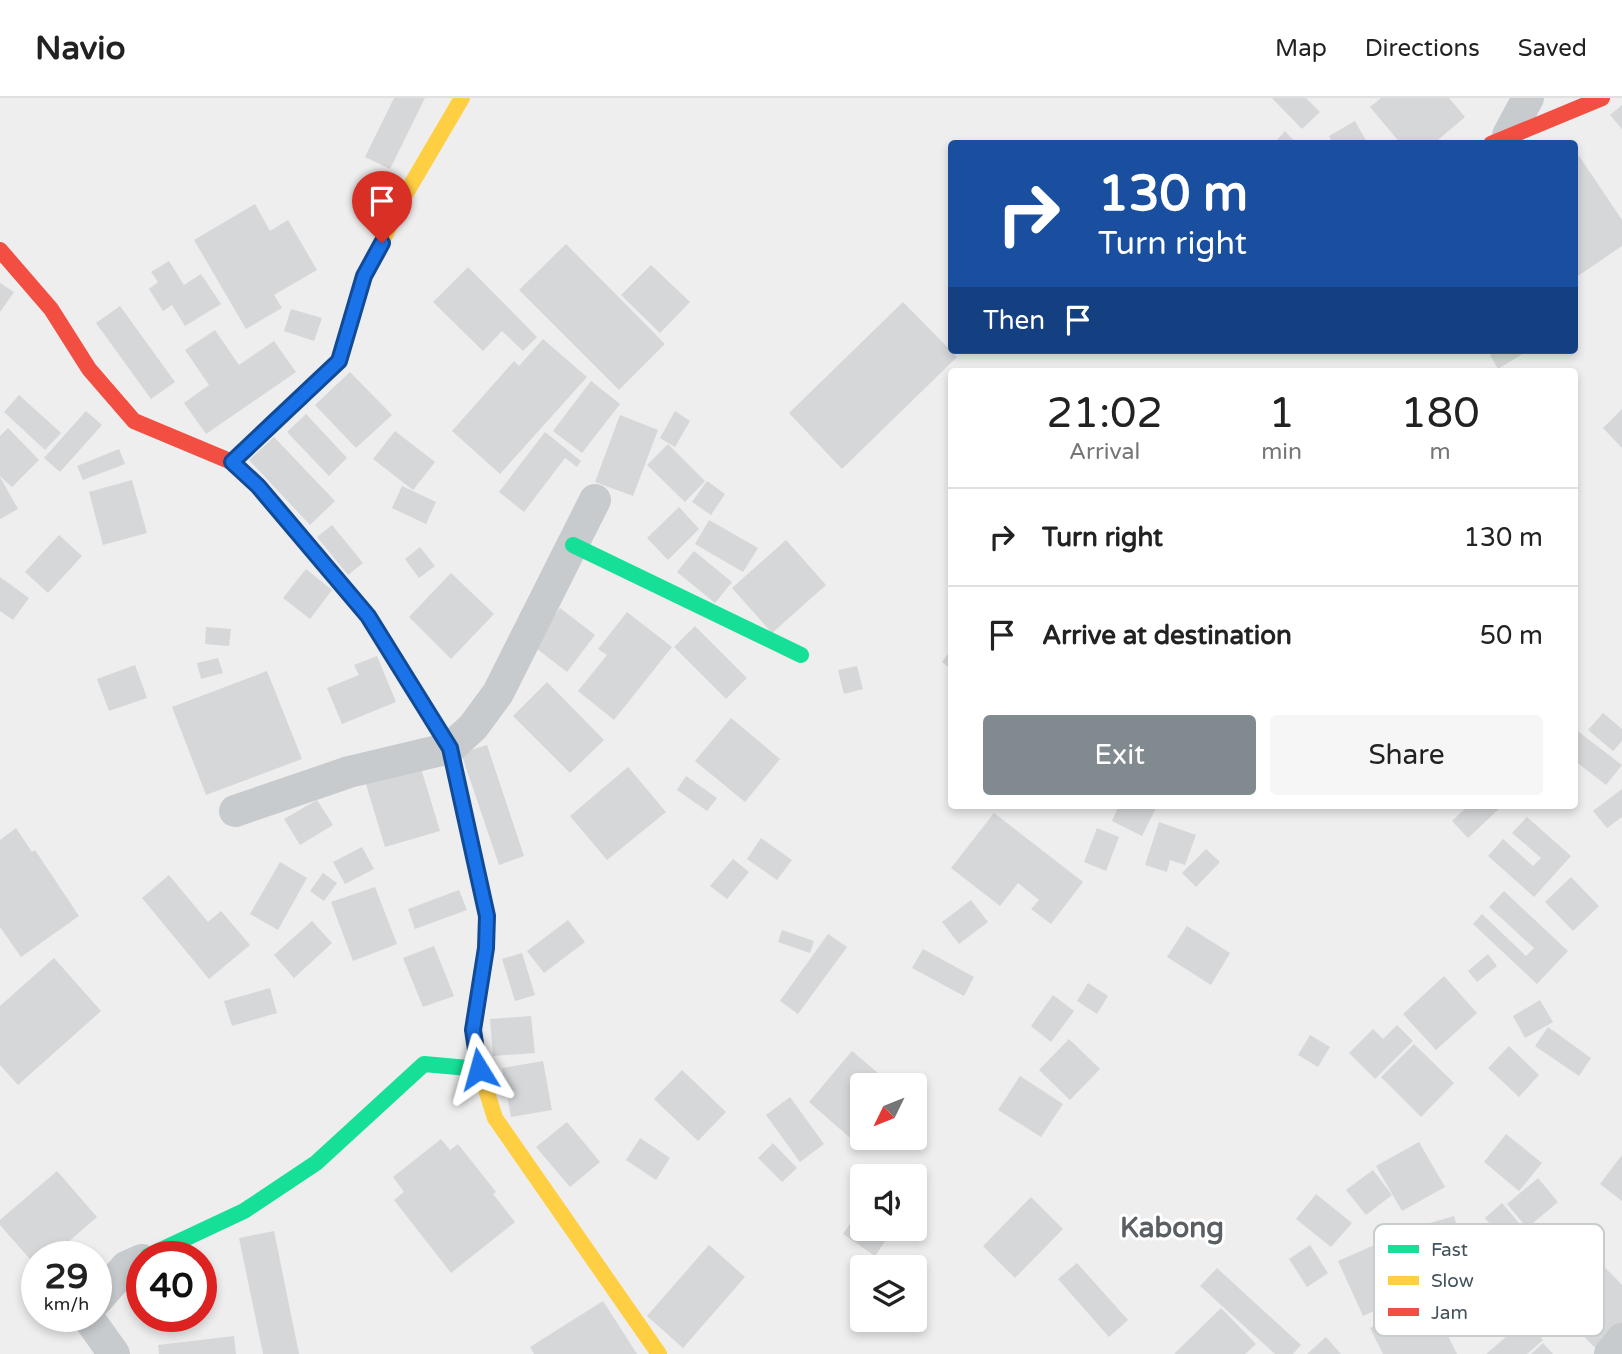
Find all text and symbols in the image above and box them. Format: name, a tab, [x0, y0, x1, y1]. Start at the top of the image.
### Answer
text: Navio	[35, 29, 126, 68]
text: Map	[1275, 34, 1327, 63]
text: Directions	[1365, 34, 1480, 63]
text: Saved	[1518, 34, 1587, 63]
text: 130 m	[1098, 165, 1248, 224]
icon: right	[983, 168, 1074, 259]
pin	[352, 171, 412, 243]
icon: arrive	[363, 182, 401, 220]
text: Turn right	[1098, 225, 1247, 263]
icon: arrive	[1059, 301, 1097, 339]
text: Then	[983, 305, 1045, 336]
text: 21:02	[1046, 388, 1163, 439]
text: 1	[1268, 388, 1295, 439]
text: 180	[1400, 388, 1480, 439]
text: Arrival	[1069, 438, 1140, 466]
text: min	[1261, 438, 1302, 466]
text: m	[1429, 438, 1451, 466]
icon: right	[983, 518, 1021, 556]
text: Turn right	[1042, 522, 1163, 553]
text: 130 m	[1463, 522, 1543, 553]
icon: arrive	[983, 616, 1021, 654]
text: Arrive at destination	[1042, 620, 1292, 651]
text: 50 m	[1480, 620, 1543, 651]
button: Exit	[983, 715, 1256, 795]
button: Share	[1270, 715, 1543, 795]
position arrow	[442, 1032, 516, 1106]
north arrow	[850, 1073, 928, 1150]
map controls	[850, 1073, 927, 1332]
button: sound	[850, 1164, 927, 1241]
district label: Kabong	[1120, 1211, 1224, 1245]
legend	[1374, 1224, 1604, 1336]
text: Fast	[1431, 1239, 1468, 1261]
speed limit sign: 40	[126, 1241, 217, 1332]
button: layers	[850, 1255, 927, 1332]
text: 29	[45, 1256, 88, 1298]
text: Slow	[1431, 1270, 1474, 1292]
text: km/h	[44, 1293, 89, 1315]
text: Jam	[1431, 1302, 1468, 1324]

